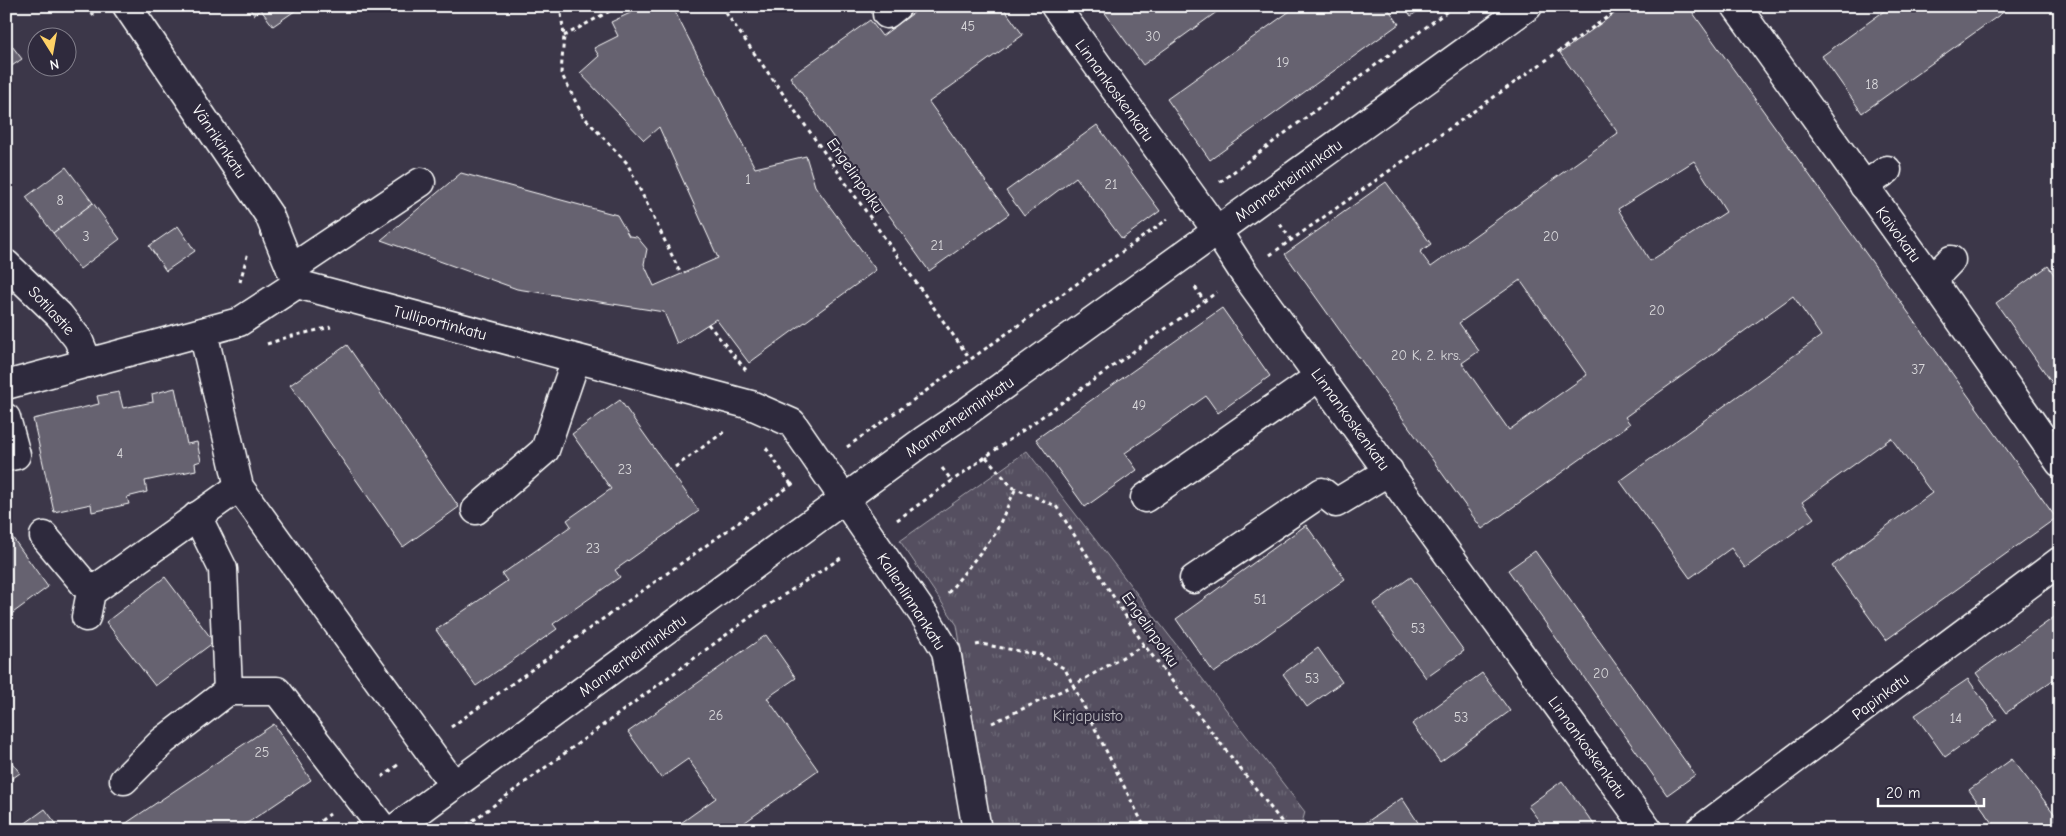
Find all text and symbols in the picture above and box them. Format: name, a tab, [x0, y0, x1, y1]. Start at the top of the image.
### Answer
house number: 45	[961, 18, 975, 35]
north arrow	[28, 28, 78, 78]
house number: 30	[1145, 28, 1161, 45]
street label: Linnankoskenkatu	[1071, 36, 1157, 145]
house number: 19	[1277, 54, 1289, 71]
text: N	[48, 55, 60, 73]
house number: 18	[1866, 76, 1878, 93]
street label: Vänrikinkatu	[188, 102, 250, 181]
street label: Engelinpolku	[823, 135, 888, 217]
street label: Mannerheiminkatu	[1231, 136, 1346, 226]
house number: 1	[745, 171, 751, 188]
house number: 21	[1105, 176, 1117, 193]
house number: 8	[56, 192, 64, 209]
street label: Kaivokatu	[1872, 203, 1924, 266]
house number: 3	[82, 228, 90, 245]
house number: 20	[1543, 228, 1559, 245]
house number: 21	[931, 237, 943, 254]
street label: Sotilastie	[24, 283, 78, 339]
street label: Tulliportinkatu	[391, 302, 488, 344]
house number: 20	[1649, 302, 1665, 319]
house number: 20 K, 2. krs.	[1391, 347, 1461, 364]
house number: 37	[1911, 361, 1925, 378]
street label: Linnankoskenkatu	[1307, 365, 1393, 474]
street label: Mannerheiminkatu	[902, 373, 1017, 461]
house number: 49	[1132, 397, 1146, 414]
house number: 4	[117, 445, 124, 462]
house number: 23	[618, 461, 632, 478]
house number: 23	[586, 540, 600, 557]
street label: Kallenlinnankatu	[873, 550, 949, 653]
street label: Engelinpolku	[1118, 589, 1183, 671]
house number: 51	[1253, 591, 1267, 608]
street label: Mannerheiminkatu	[575, 611, 690, 701]
house number: 53	[1411, 620, 1425, 637]
house number: 20	[1593, 665, 1609, 682]
house number: 53	[1305, 670, 1319, 687]
street label: Papinkatu	[1849, 670, 1912, 724]
street label: Linnankoskenkatu	[1544, 693, 1630, 802]
house number: 26	[709, 707, 723, 724]
park label: Kirjapuisto	[1053, 707, 1123, 725]
house number: 53	[1454, 709, 1468, 726]
house number: 14	[1950, 710, 1962, 727]
house number: 25	[255, 744, 269, 761]
scale bar	[1878, 776, 1985, 808]
text: 20 m	[1886, 784, 1920, 802]

